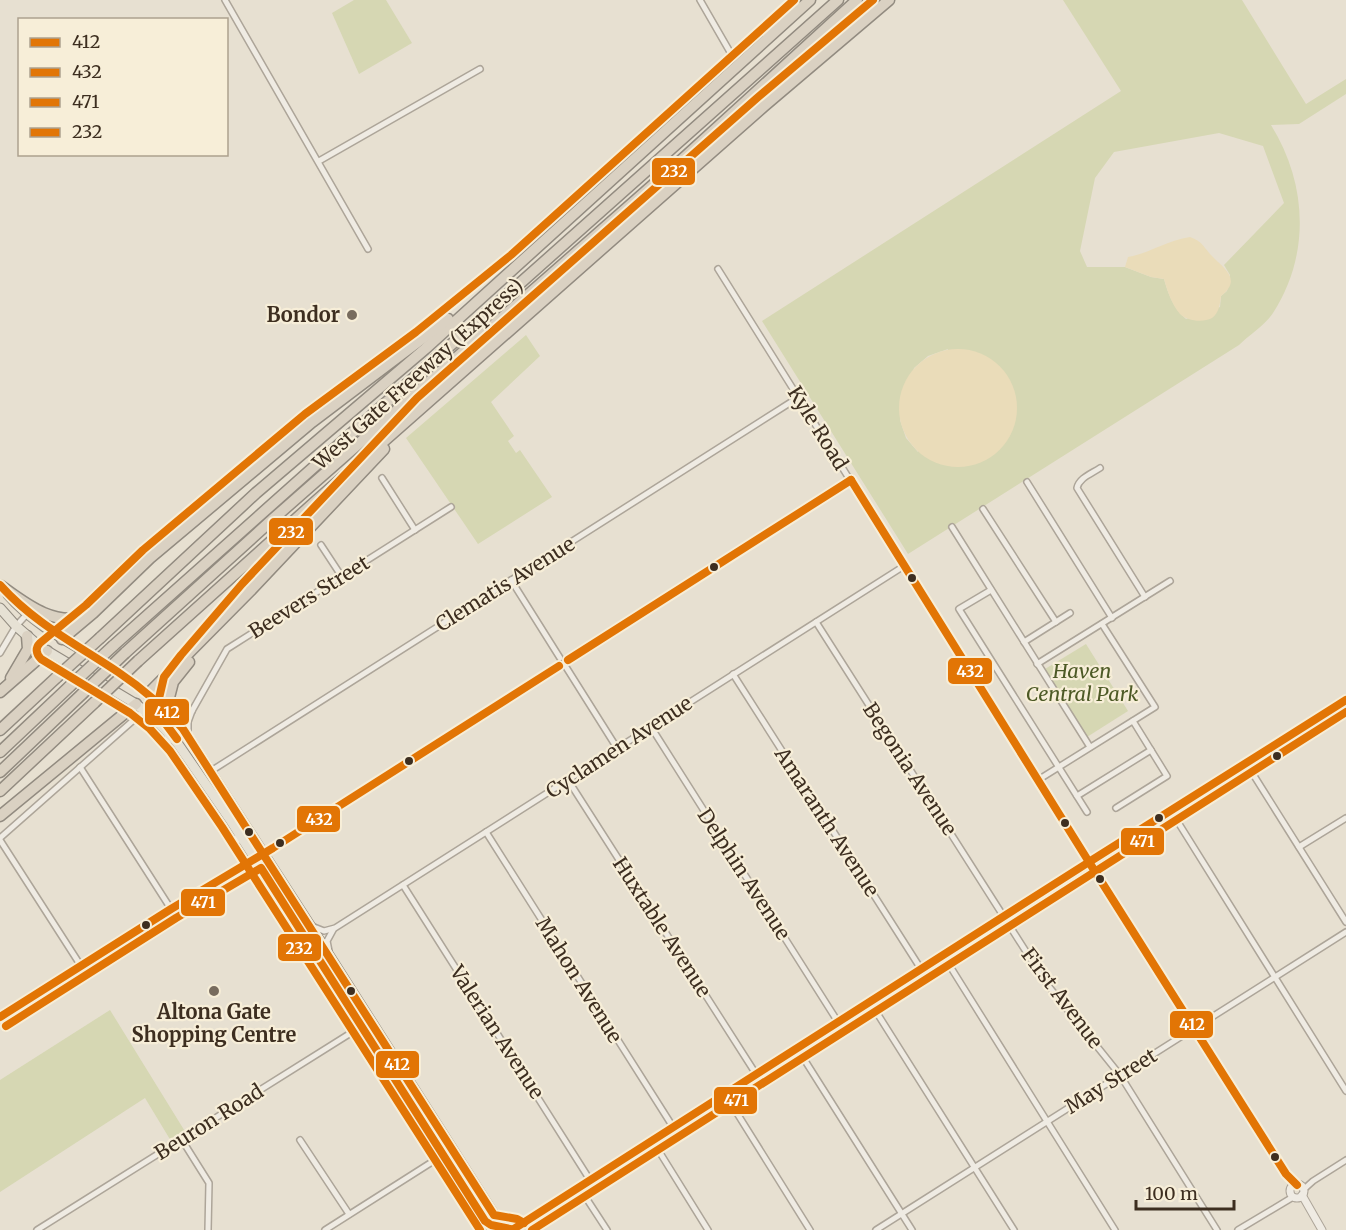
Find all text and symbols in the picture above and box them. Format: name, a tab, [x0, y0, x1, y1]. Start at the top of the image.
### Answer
legend	[18, 18, 228, 156]
text: 412	[72, 30, 100, 53]
text: 432	[72, 60, 102, 83]
text: 471	[72, 90, 99, 113]
text: 232	[72, 120, 102, 143]
line badge: 232	[651, 157, 696, 186]
text: 232	[660, 161, 688, 181]
street label: West Gate Freeway (Express)	[306, 272, 528, 475]
place label: Bondor	[266, 302, 340, 327]
marker: Bondor	[345, 308, 359, 322]
street label: Kyle Road	[783, 381, 854, 474]
line badge: 232	[268, 517, 314, 546]
text: 232	[277, 522, 305, 542]
street label: Clematis Avenue	[431, 531, 579, 636]
street label: Beevers Street	[244, 549, 374, 644]
unlabelled marker	[708, 561, 720, 573]
unlabelled marker	[906, 572, 918, 584]
line badge: 432	[947, 657, 993, 685]
park label: Haven Central Park	[1026, 658, 1138, 706]
text: 432	[956, 661, 984, 681]
street label: Cyclamen Avenue	[541, 690, 697, 803]
line badge: 412	[144, 698, 190, 726]
street label: Begonia Avenue	[858, 698, 963, 840]
text: 412	[154, 702, 180, 722]
street label: Amaranth Avenue	[769, 742, 885, 901]
unlabelled marker	[1271, 750, 1283, 762]
unlabelled marker	[403, 755, 415, 767]
street label: Delphin Avenue	[693, 803, 796, 944]
line badge: 432	[296, 805, 341, 833]
text: 432	[305, 809, 333, 829]
unlabelled marker	[1153, 812, 1165, 824]
unlabelled marker	[1059, 817, 1071, 829]
unlabelled marker	[243, 826, 255, 838]
line badge: 471	[1120, 827, 1165, 856]
text: 471	[1129, 831, 1155, 851]
unlabelled marker	[274, 837, 286, 849]
street label: Huxtable Avenue	[608, 852, 717, 1001]
unlabelled marker	[1094, 873, 1106, 885]
line badge: 471	[180, 888, 226, 917]
text: 471	[190, 892, 216, 912]
street label: Mahon Avenue	[531, 912, 628, 1047]
unlabelled marker	[140, 919, 152, 931]
line badge: 232	[277, 933, 322, 962]
text: 232	[285, 938, 313, 958]
street label: First Avenue	[1016, 942, 1108, 1053]
street label: Valerian Avenue	[444, 959, 550, 1103]
marker: Altona Gate Shopping Centre	[207, 984, 221, 998]
unlabelled marker	[345, 985, 357, 997]
place label: Altona Gate Shopping Centre	[132, 999, 297, 1047]
line badge: 412	[1169, 1010, 1214, 1039]
text: 412	[1179, 1014, 1205, 1034]
street label: May Street	[1060, 1042, 1162, 1119]
line badge: 412	[375, 1050, 420, 1079]
text: 412	[384, 1054, 410, 1074]
street label: Beuron Road	[150, 1078, 268, 1165]
line badge: 471	[713, 1086, 758, 1115]
text: 471	[723, 1090, 749, 1110]
unlabelled marker	[1269, 1151, 1281, 1163]
scale bar	[1136, 1173, 1234, 1211]
text: 100 m	[1145, 1182, 1198, 1205]

